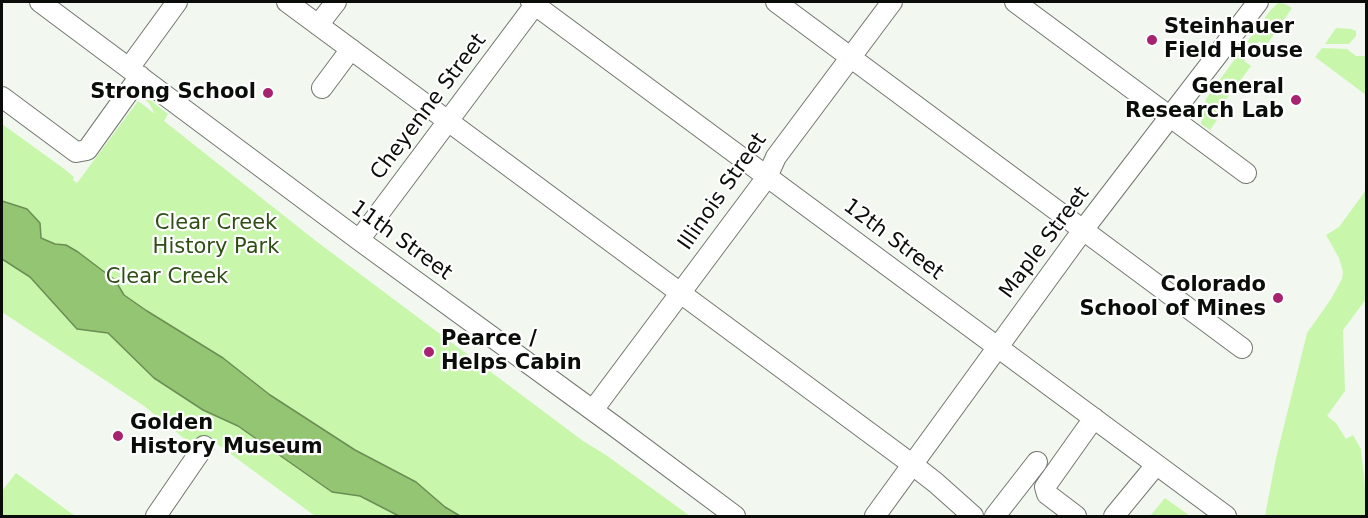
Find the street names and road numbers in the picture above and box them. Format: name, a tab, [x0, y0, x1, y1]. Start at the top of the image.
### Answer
street label: Cheyenne Street	[366, 29, 492, 185]
street label: Illinois Street	[673, 129, 773, 255]
street label: Maple Street	[995, 182, 1095, 304]
street label: 12th Street	[838, 194, 948, 286]
street label: 11th Street	[346, 196, 456, 286]

